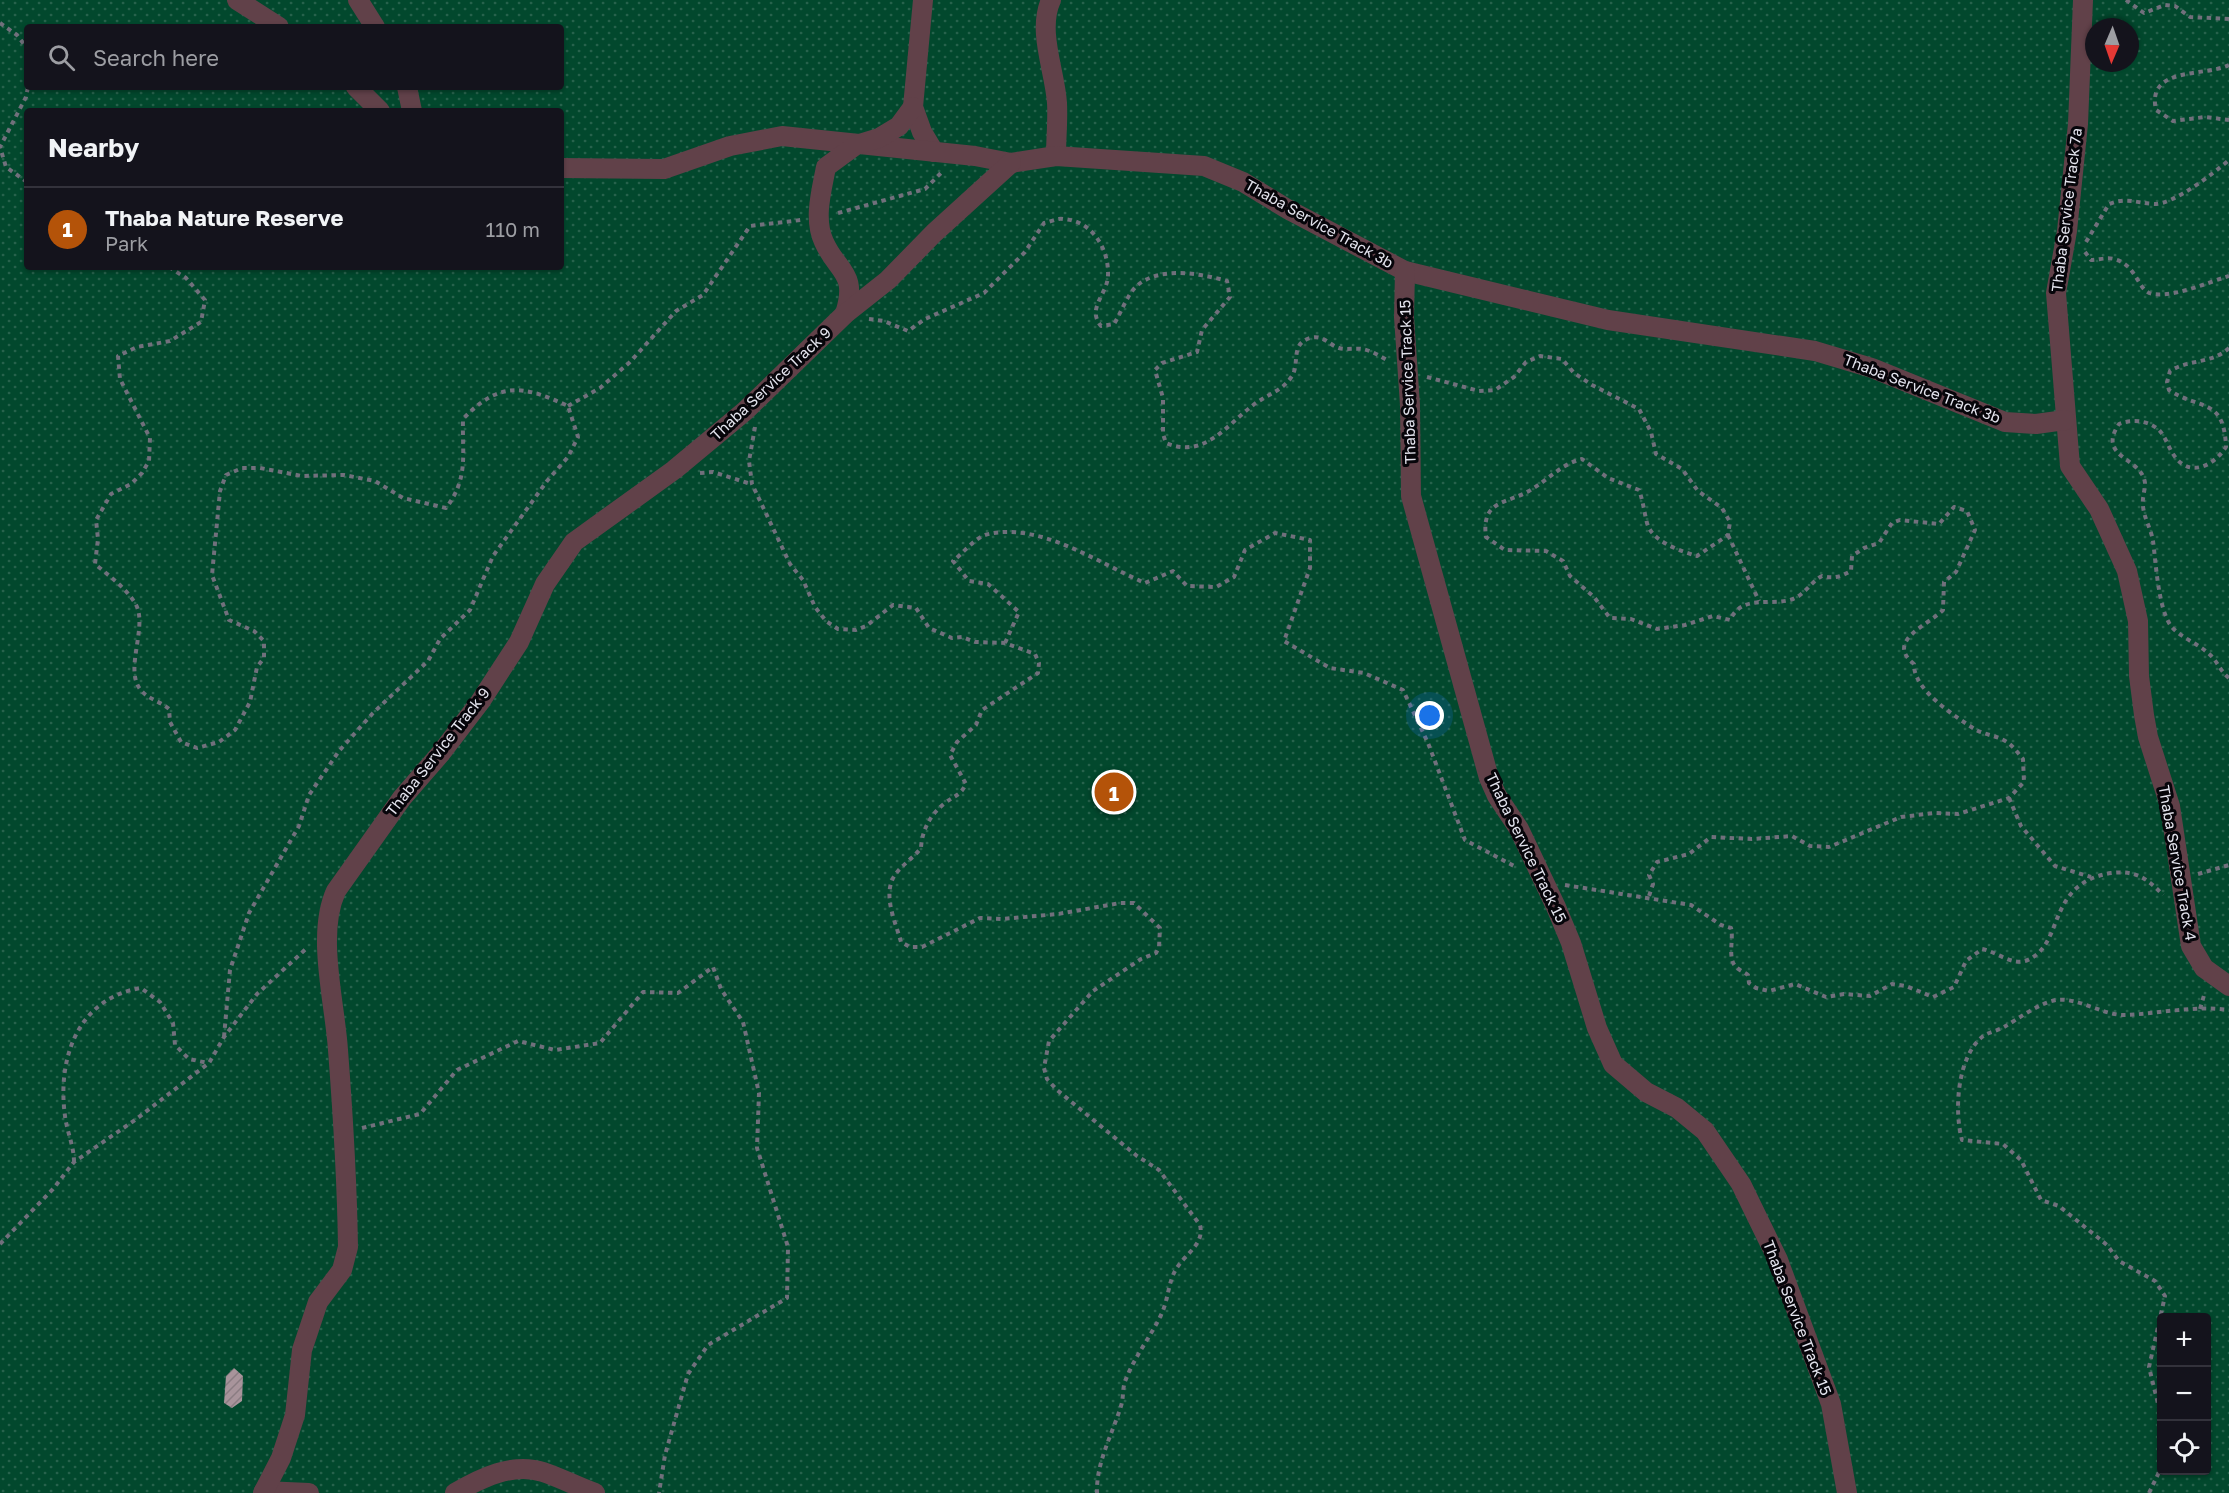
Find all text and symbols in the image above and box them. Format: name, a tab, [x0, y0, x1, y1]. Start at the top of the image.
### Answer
north arrow	[2085, 18, 2139, 72]
search box	[24, 24, 564, 90]
icon: search	[45, 41, 78, 74]
text: Search here	[93, 44, 219, 71]
street label: Thaba Service Track 7a	[2047, 127, 2085, 293]
text: Nearby	[48, 132, 139, 163]
street label: Thaba Service Track 3b	[1242, 175, 1397, 271]
text: Thaba Nature Reserve	[105, 204, 343, 231]
text: 1	[62, 217, 73, 241]
text: 110 m	[486, 217, 540, 241]
text: Park	[105, 231, 148, 255]
street label: Thaba Service Track 15	[1395, 299, 1419, 465]
street label: Thaba Service Track 9	[707, 323, 834, 444]
street label: Thaba Service Track 3b	[1841, 350, 2003, 426]
street label: Thaba Service Track 9	[382, 684, 493, 819]
your location	[1415, 701, 1444, 730]
pin: 1	[1094, 770, 1134, 814]
street label: Thaba Service Track 15	[1483, 770, 1571, 925]
street label: Thaba Service Track 4	[2155, 784, 2201, 942]
street label: Thaba Service Track 15	[1760, 1238, 1836, 1398]
map controls	[2157, 1313, 2211, 1475]
button: +	[2157, 1313, 2211, 1367]
button: −	[2157, 1367, 2211, 1421]
button: locate	[2157, 1421, 2211, 1475]

